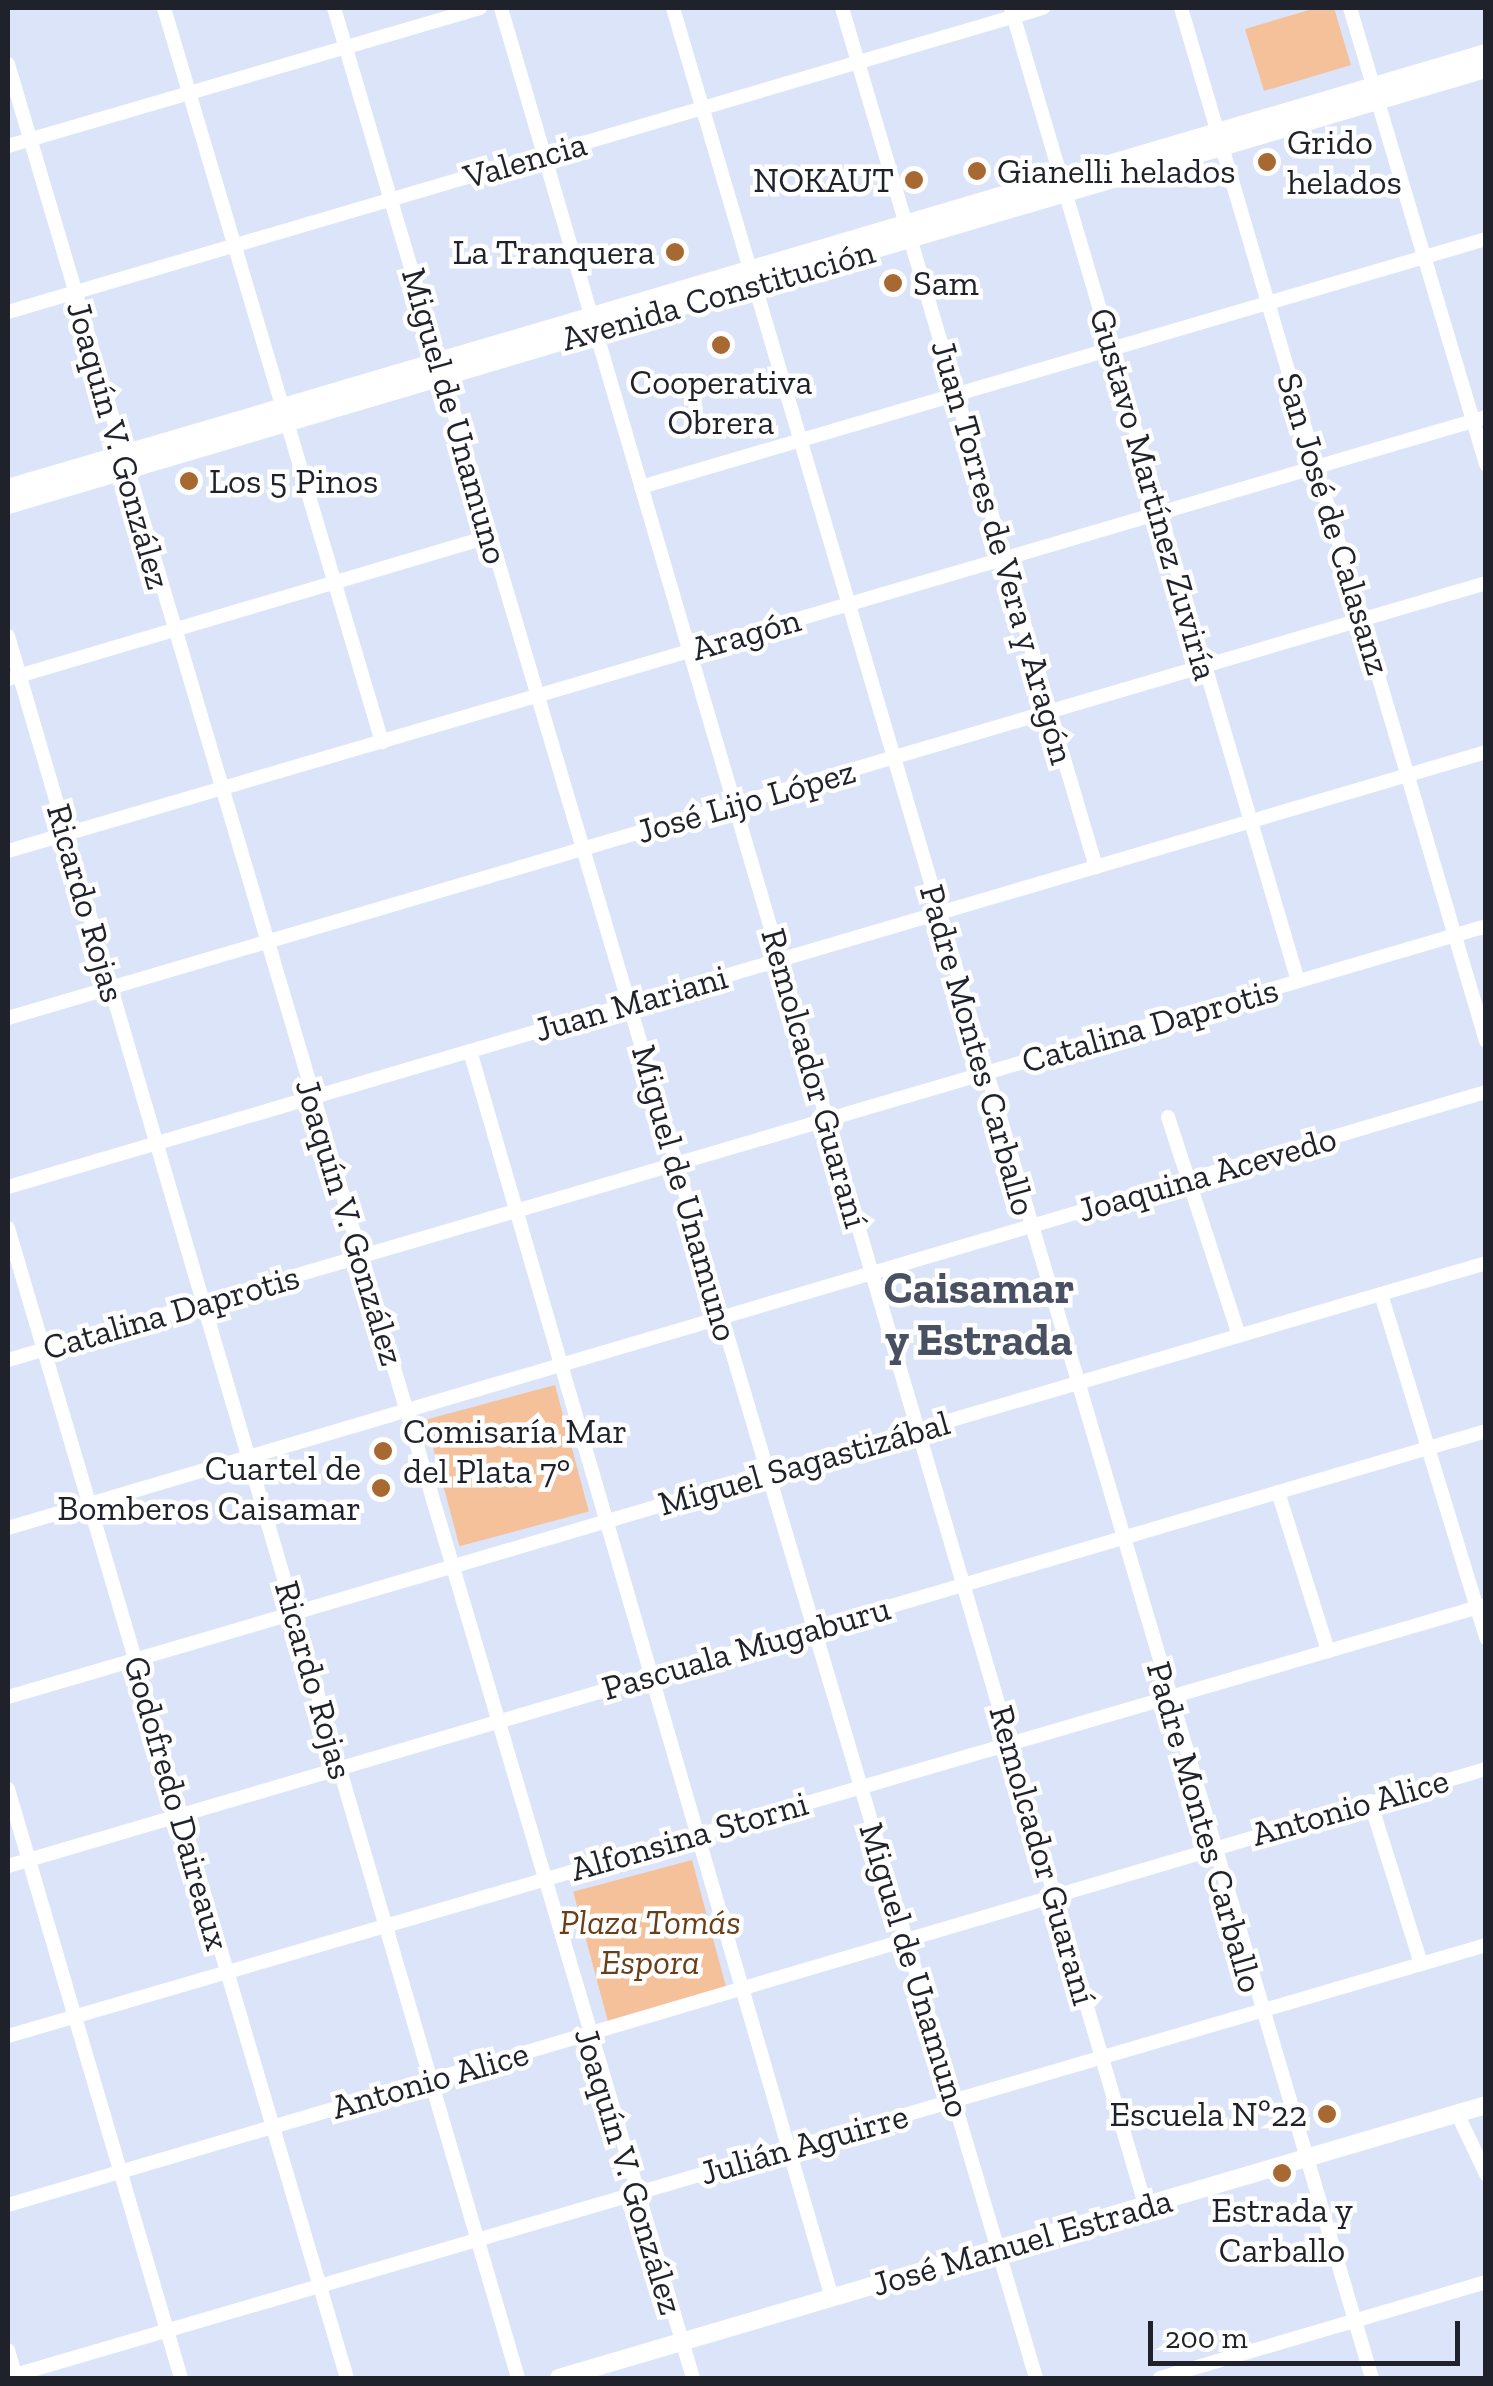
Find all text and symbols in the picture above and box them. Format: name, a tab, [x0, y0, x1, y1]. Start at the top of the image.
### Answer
place label: Grido helados	[1287, 121, 1402, 203]
street label: Valencia	[459, 122, 591, 198]
place label: Gianelli helados	[997, 150, 1236, 192]
marker: Grido helados	[1256, 151, 1278, 173]
place label: NOKAUT	[753, 159, 894, 201]
marker: Gianelli helados	[966, 160, 988, 182]
marker: NOKAUT	[903, 169, 925, 191]
street label: Avenida Constitución	[556, 230, 880, 360]
place label: La Tranquera	[452, 231, 655, 273]
marker: La Tranquera	[664, 241, 686, 263]
place label: Sam	[913, 262, 979, 304]
street label: Miguel de Unamuno	[393, 263, 517, 569]
marker: Sam	[882, 272, 904, 294]
street label: Joaquín V. González	[58, 296, 180, 594]
street label: Gustavo Martínez Zuviría	[1081, 303, 1227, 685]
street label: Juan Torres de Vera y Aragón	[922, 333, 1084, 771]
marker: Cooperativa Obrera	[710, 334, 732, 356]
place label: Cooperativa Obrera	[630, 361, 812, 443]
street label: San José de Calasanz	[1268, 368, 1400, 680]
place label: Los 5 Pinos	[209, 460, 378, 502]
marker: Los 5 Pinos	[178, 470, 200, 492]
street label: Aragón	[687, 598, 805, 670]
street label: José Lijo López	[632, 750, 860, 852]
street label: Ricardo Rojas	[38, 799, 134, 1007]
street label: Padre Montes Carballo	[911, 880, 1045, 1220]
street label: Remolcador Guaraní	[752, 923, 878, 1233]
street label: Juan Mariani	[530, 955, 732, 1051]
street label: Catalina Daprotis	[1017, 968, 1283, 1082]
street label: Miguel de Unamuno	[623, 1040, 747, 1346]
street label: Joaquín V. González	[286, 1073, 414, 1371]
street label: Joaquina Acevedo	[1072, 1117, 1342, 1231]
street label: Catalina Daprotis	[38, 1255, 304, 1369]
district label: Caisamar y Estrada	[884, 1262, 1074, 1368]
street label: Miguel Sagastizábal	[654, 1401, 954, 1525]
place label: Comisaría Mar del Plata 7°	[403, 1410, 627, 1492]
marker: Comisaría Mar del Plata 7°	[372, 1440, 394, 1462]
place label: Cuartel de Bomberos Caisamar	[57, 1447, 361, 1529]
marker: Cuartel de Bomberos Caisamar	[370, 1477, 392, 1499]
street label: Ricardo Rojas	[266, 1576, 362, 1784]
street label: Pascuala Mugaburu	[597, 1587, 895, 1709]
street label: Godofredo Daireaux	[115, 1651, 239, 1955]
street label: Padre Montes Carballo	[1138, 1657, 1272, 1997]
street label: Remolcador Guaraní	[980, 1700, 1106, 2010]
street label: Antonio Alice	[1246, 1759, 1454, 1855]
street label: Alfonsina Storni	[565, 1782, 813, 1890]
street label: Miguel de Unamuno	[850, 1818, 980, 2122]
park label: Plaza Tomás Espora	[559, 1901, 741, 1983]
street label: Joaquín V. González	[565, 2022, 693, 2320]
street label: Antonio Alice	[326, 2032, 534, 2128]
place label: Escuela Nº22	[1110, 2093, 1307, 2135]
street label: Julián Aguirre	[695, 2094, 913, 2194]
marker: Escuela Nº22	[1316, 2103, 1338, 2125]
marker: Estrada y Carballo	[1271, 2162, 1293, 2184]
street label: José Manuel Estrada	[867, 2179, 1177, 2305]
place label: Estrada y Carballo	[1211, 2189, 1353, 2271]
scale bar	[1153, 2301, 1466, 2363]
text: 200 m	[1165, 2320, 1248, 2356]

